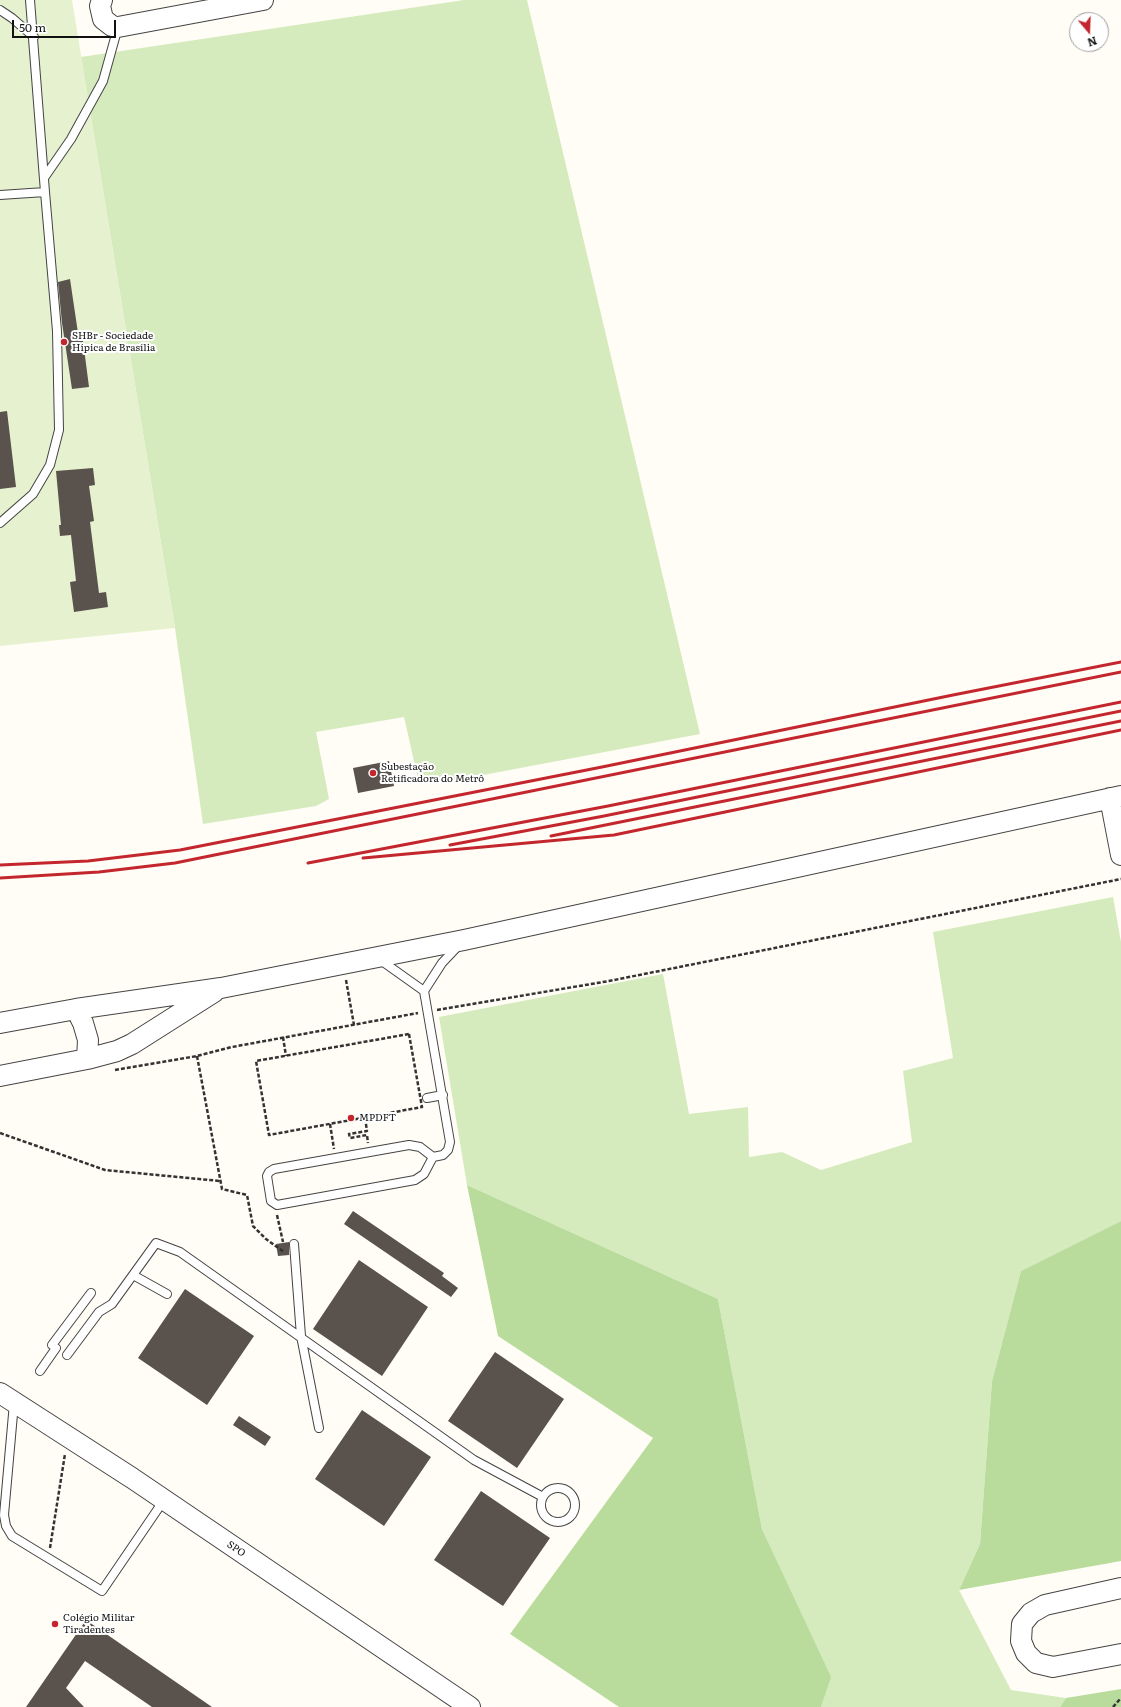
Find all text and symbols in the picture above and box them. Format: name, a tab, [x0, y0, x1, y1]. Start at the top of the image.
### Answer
scale bar	[14, 12, 118, 38]
north arrow	[1069, 12, 1109, 52]
text: 50 m	[19, 18, 46, 36]
text: N	[1086, 33, 1100, 51]
place label: SHBr - Sociedade Hípica de Brasília	[72, 330, 155, 354]
marker: SHBr - Sociedade Hípica de Brasília	[59, 337, 69, 347]
place label: Subestação Retificadora do Metrô	[381, 761, 484, 784]
marker: Subestação Retificadora do Metrô	[368, 768, 378, 778]
place label: MPDFT	[359, 1112, 396, 1124]
marker: MPDFT	[346, 1113, 356, 1123]
street label: SPO	[225, 1539, 247, 1559]
place label: Colégio Militar Tiradentes	[63, 1612, 135, 1636]
marker: Colégio Militar Tiradentes	[50, 1619, 60, 1629]

